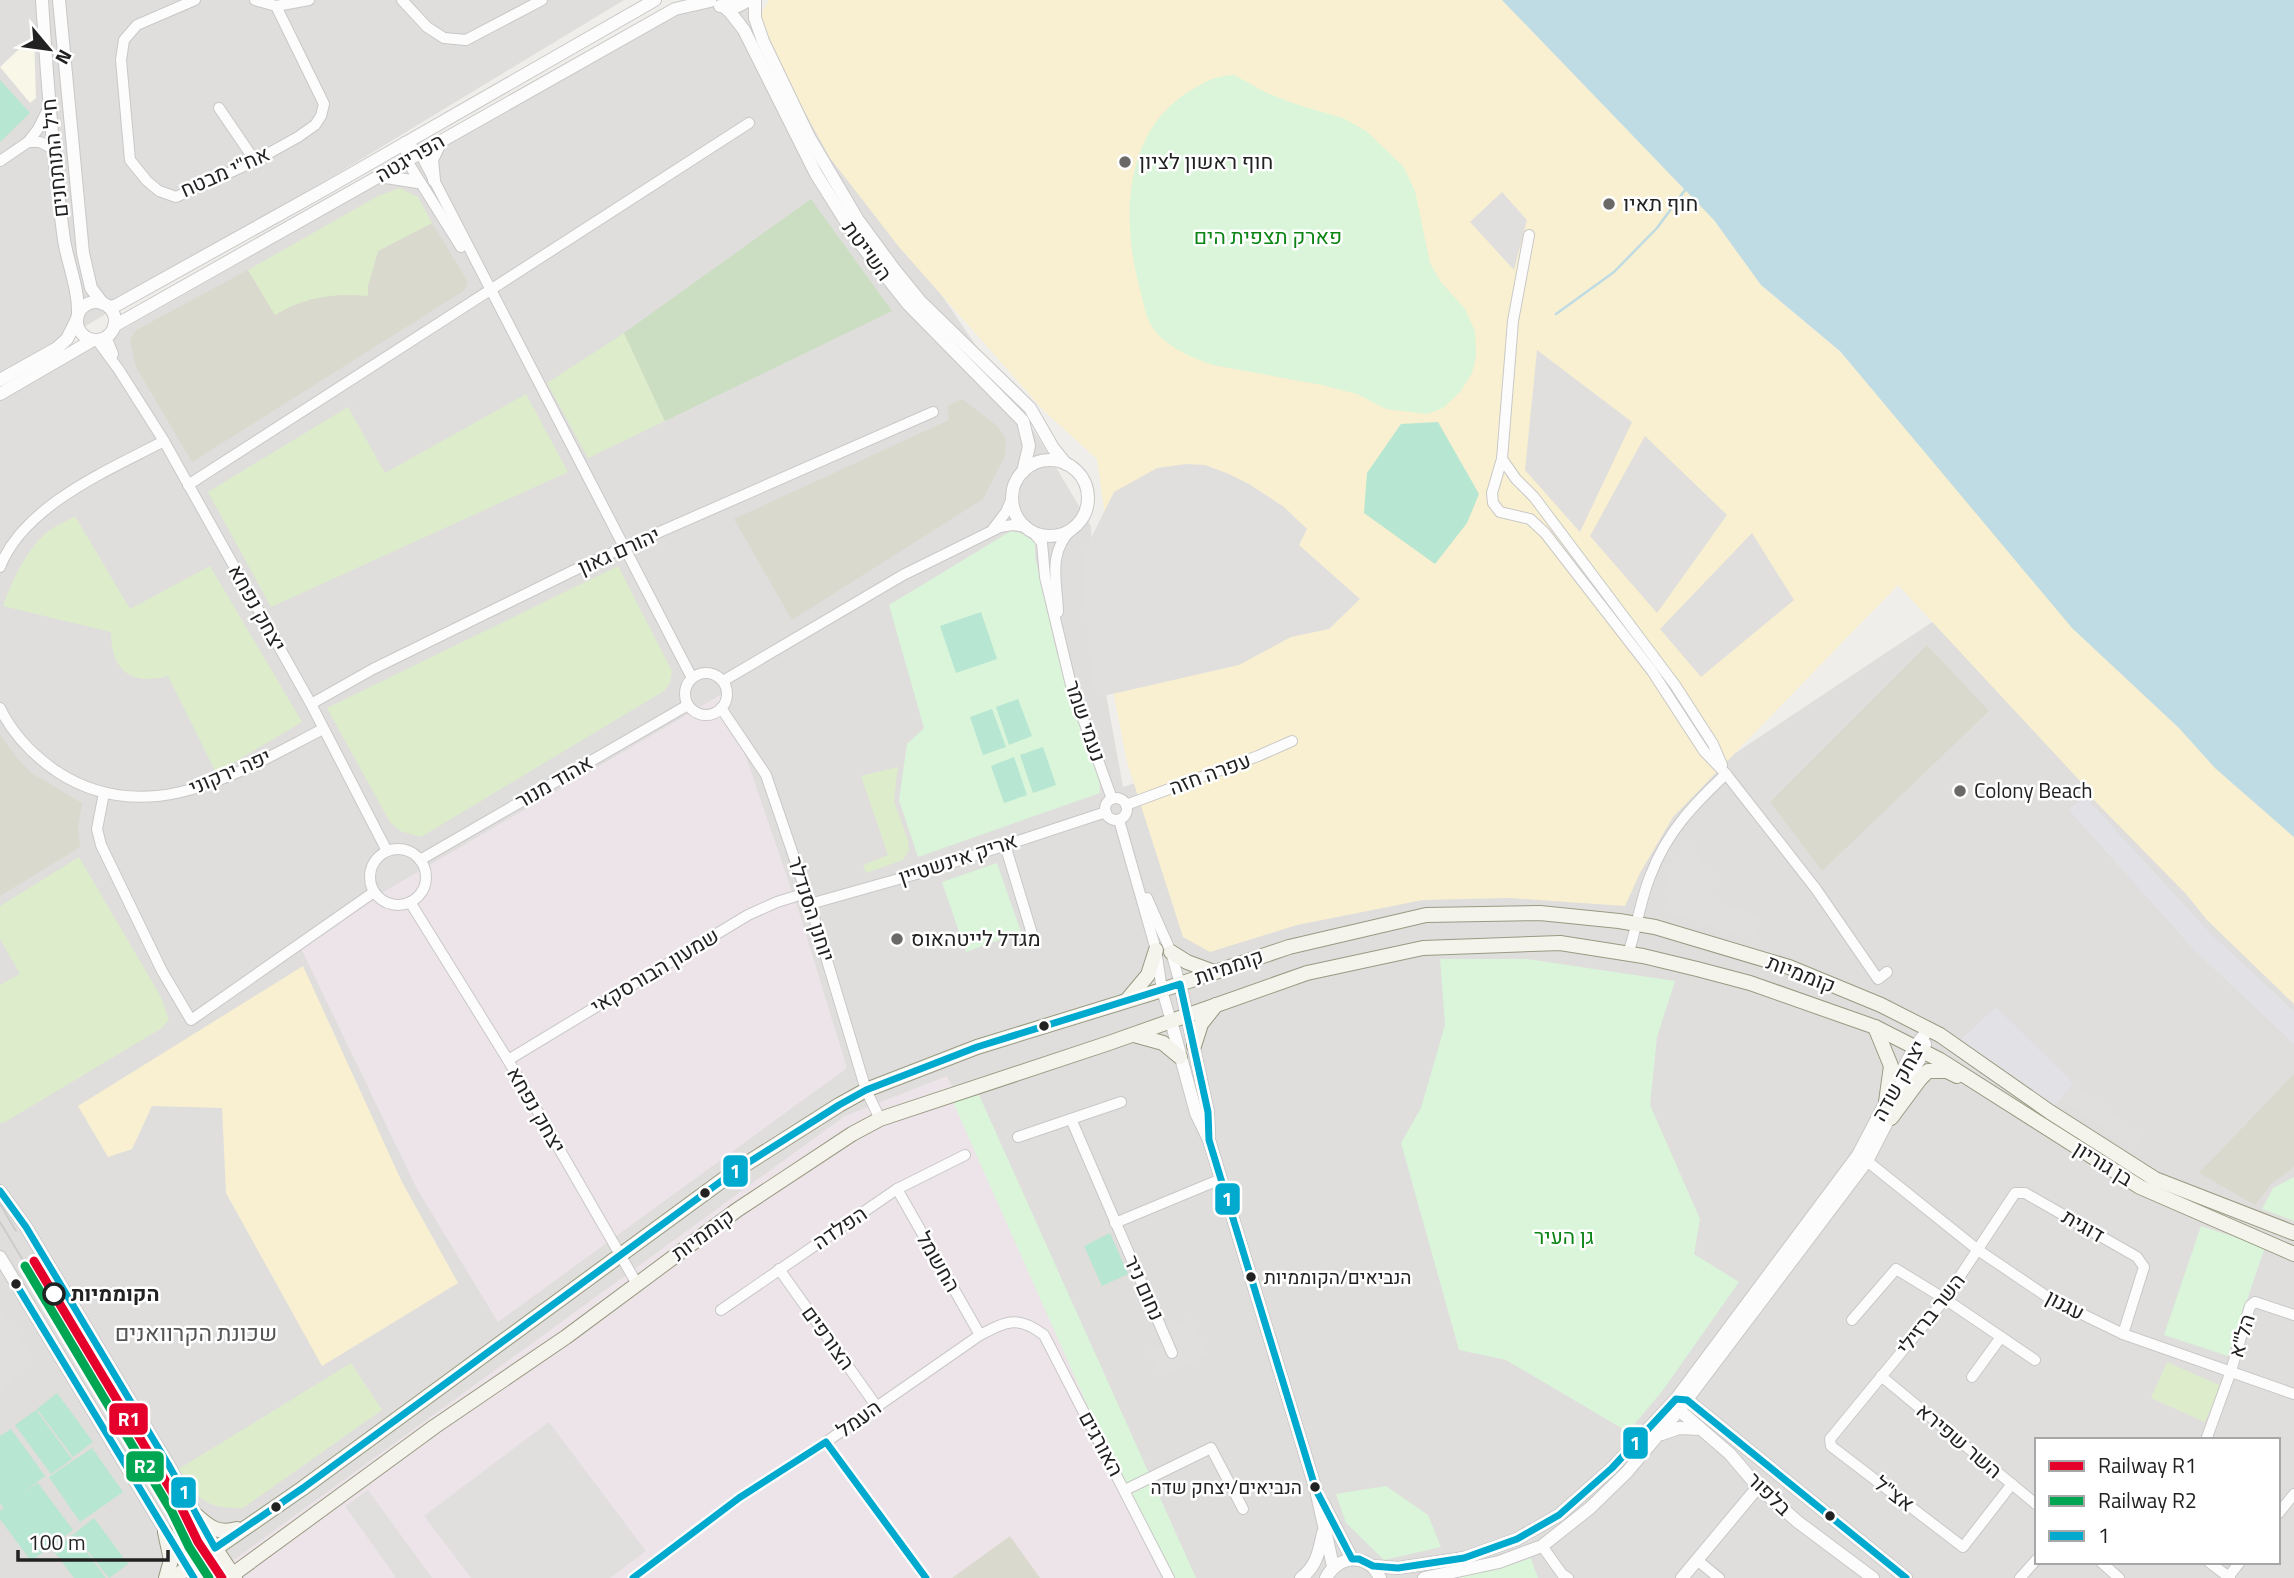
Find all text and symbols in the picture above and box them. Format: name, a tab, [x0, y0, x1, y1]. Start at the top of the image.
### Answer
north arrow	[14, 14, 84, 84]
text: N	[48, 45, 80, 70]
street label: חיל התותחנים	[32, 97, 76, 219]
street label: הפריגטה	[369, 124, 450, 190]
street label: אח"י מבטח	[175, 137, 275, 205]
place label: חוף ראשון לציון	[1139, 145, 1273, 177]
marker: חוף ראשון לציון	[1117, 154, 1133, 170]
place label: חוף תאיו	[1623, 187, 1698, 219]
marker: חוף תאיו	[1601, 196, 1617, 212]
street label: השייטת	[835, 214, 901, 287]
park label: פארק תצפית הים	[1194, 220, 1342, 252]
street label: יהורם גאון	[572, 518, 665, 582]
street label: יצחק נפחא	[221, 558, 295, 657]
street label: נעמי שמר	[1057, 676, 1115, 766]
street label: יפה ירקוני	[184, 739, 276, 803]
street label: עפרה חזה	[1164, 743, 1255, 803]
street label: אהוד מנור	[509, 746, 598, 816]
place label: Colony Beach	[1974, 774, 2093, 806]
marker: Colony Beach	[1952, 783, 1968, 799]
street label: אריק אינשטיין	[894, 824, 1021, 892]
street label: יוחנן הסנדלר	[780, 852, 844, 965]
street label: שמעון הבורסקאי	[584, 919, 725, 1021]
place label: מגדל לייטהאוס	[911, 922, 1041, 954]
marker: מגדל לייטהאוס	[889, 931, 905, 947]
street label: קוממיות	[1190, 939, 1268, 993]
street label: קוממיות	[1762, 945, 1840, 1001]
unlabelled marker	[1037, 1019, 1051, 1033]
street label: יצחק שדה	[1863, 1034, 1934, 1127]
street label: יצחק נפחא	[499, 1060, 575, 1159]
street label: בן גוריון	[2068, 1132, 2140, 1194]
line badge: 1	[722, 1154, 749, 1188]
text: 1	[730, 1156, 740, 1185]
line badge: 1	[1214, 1182, 1241, 1216]
text: 1	[1222, 1184, 1232, 1213]
unlabelled marker	[698, 1186, 712, 1200]
street label: הפלדה	[806, 1197, 873, 1257]
street label: קוממיות	[664, 1200, 741, 1268]
street label: דוגית	[2056, 1200, 2111, 1250]
park label: גן העיר	[1534, 1220, 1594, 1252]
street label: החשמל	[909, 1225, 969, 1298]
street label: נחום ניר	[1116, 1250, 1174, 1326]
place label: הנביאים/הקוממיות	[1264, 1262, 1412, 1291]
street label: השר ברזילי	[1888, 1266, 1972, 1361]
marker: הנביאים/הקוממיות	[1244, 1270, 1258, 1284]
unlabelled marker	[9, 1277, 23, 1291]
place label: הקוממיות	[71, 1277, 160, 1309]
street label: עגנון	[2040, 1281, 2091, 1328]
marker: הקוממיות	[43, 1283, 65, 1305]
street label: הצורפים	[794, 1298, 863, 1376]
street label: הל"א	[2219, 1310, 2263, 1362]
district label: שכונת הקרוואנים	[115, 1315, 277, 1350]
street label: העמל	[829, 1391, 888, 1445]
street label: השר שפירא	[1910, 1395, 2010, 1486]
line badge: R1	[108, 1402, 149, 1436]
text: R1	[118, 1404, 140, 1433]
street label: האורגים	[1071, 1405, 1132, 1482]
line badge: 1	[1622, 1426, 1649, 1460]
text: 1	[1630, 1428, 1640, 1457]
legend	[2035, 1438, 2280, 1564]
text: Railway R1	[2098, 1449, 2197, 1481]
line badge: R2	[125, 1450, 165, 1483]
text: R2	[134, 1451, 156, 1480]
street label: בלפור	[1740, 1464, 1799, 1523]
street label: אצ"ל	[1868, 1467, 1922, 1519]
place label: הנביאים/יצחק שדה	[1151, 1472, 1302, 1501]
line badge: 1	[170, 1476, 197, 1509]
text: 1	[179, 1477, 189, 1506]
marker: הנביאים/יצחק שדה	[1308, 1480, 1322, 1494]
text: Railway R2	[2098, 1484, 2197, 1516]
unlabelled marker	[269, 1500, 283, 1514]
unlabelled marker	[1823, 1509, 1837, 1523]
scale bar	[18, 1518, 168, 1562]
text: 1	[2098, 1519, 2110, 1551]
text: 100 m	[28, 1526, 85, 1558]

